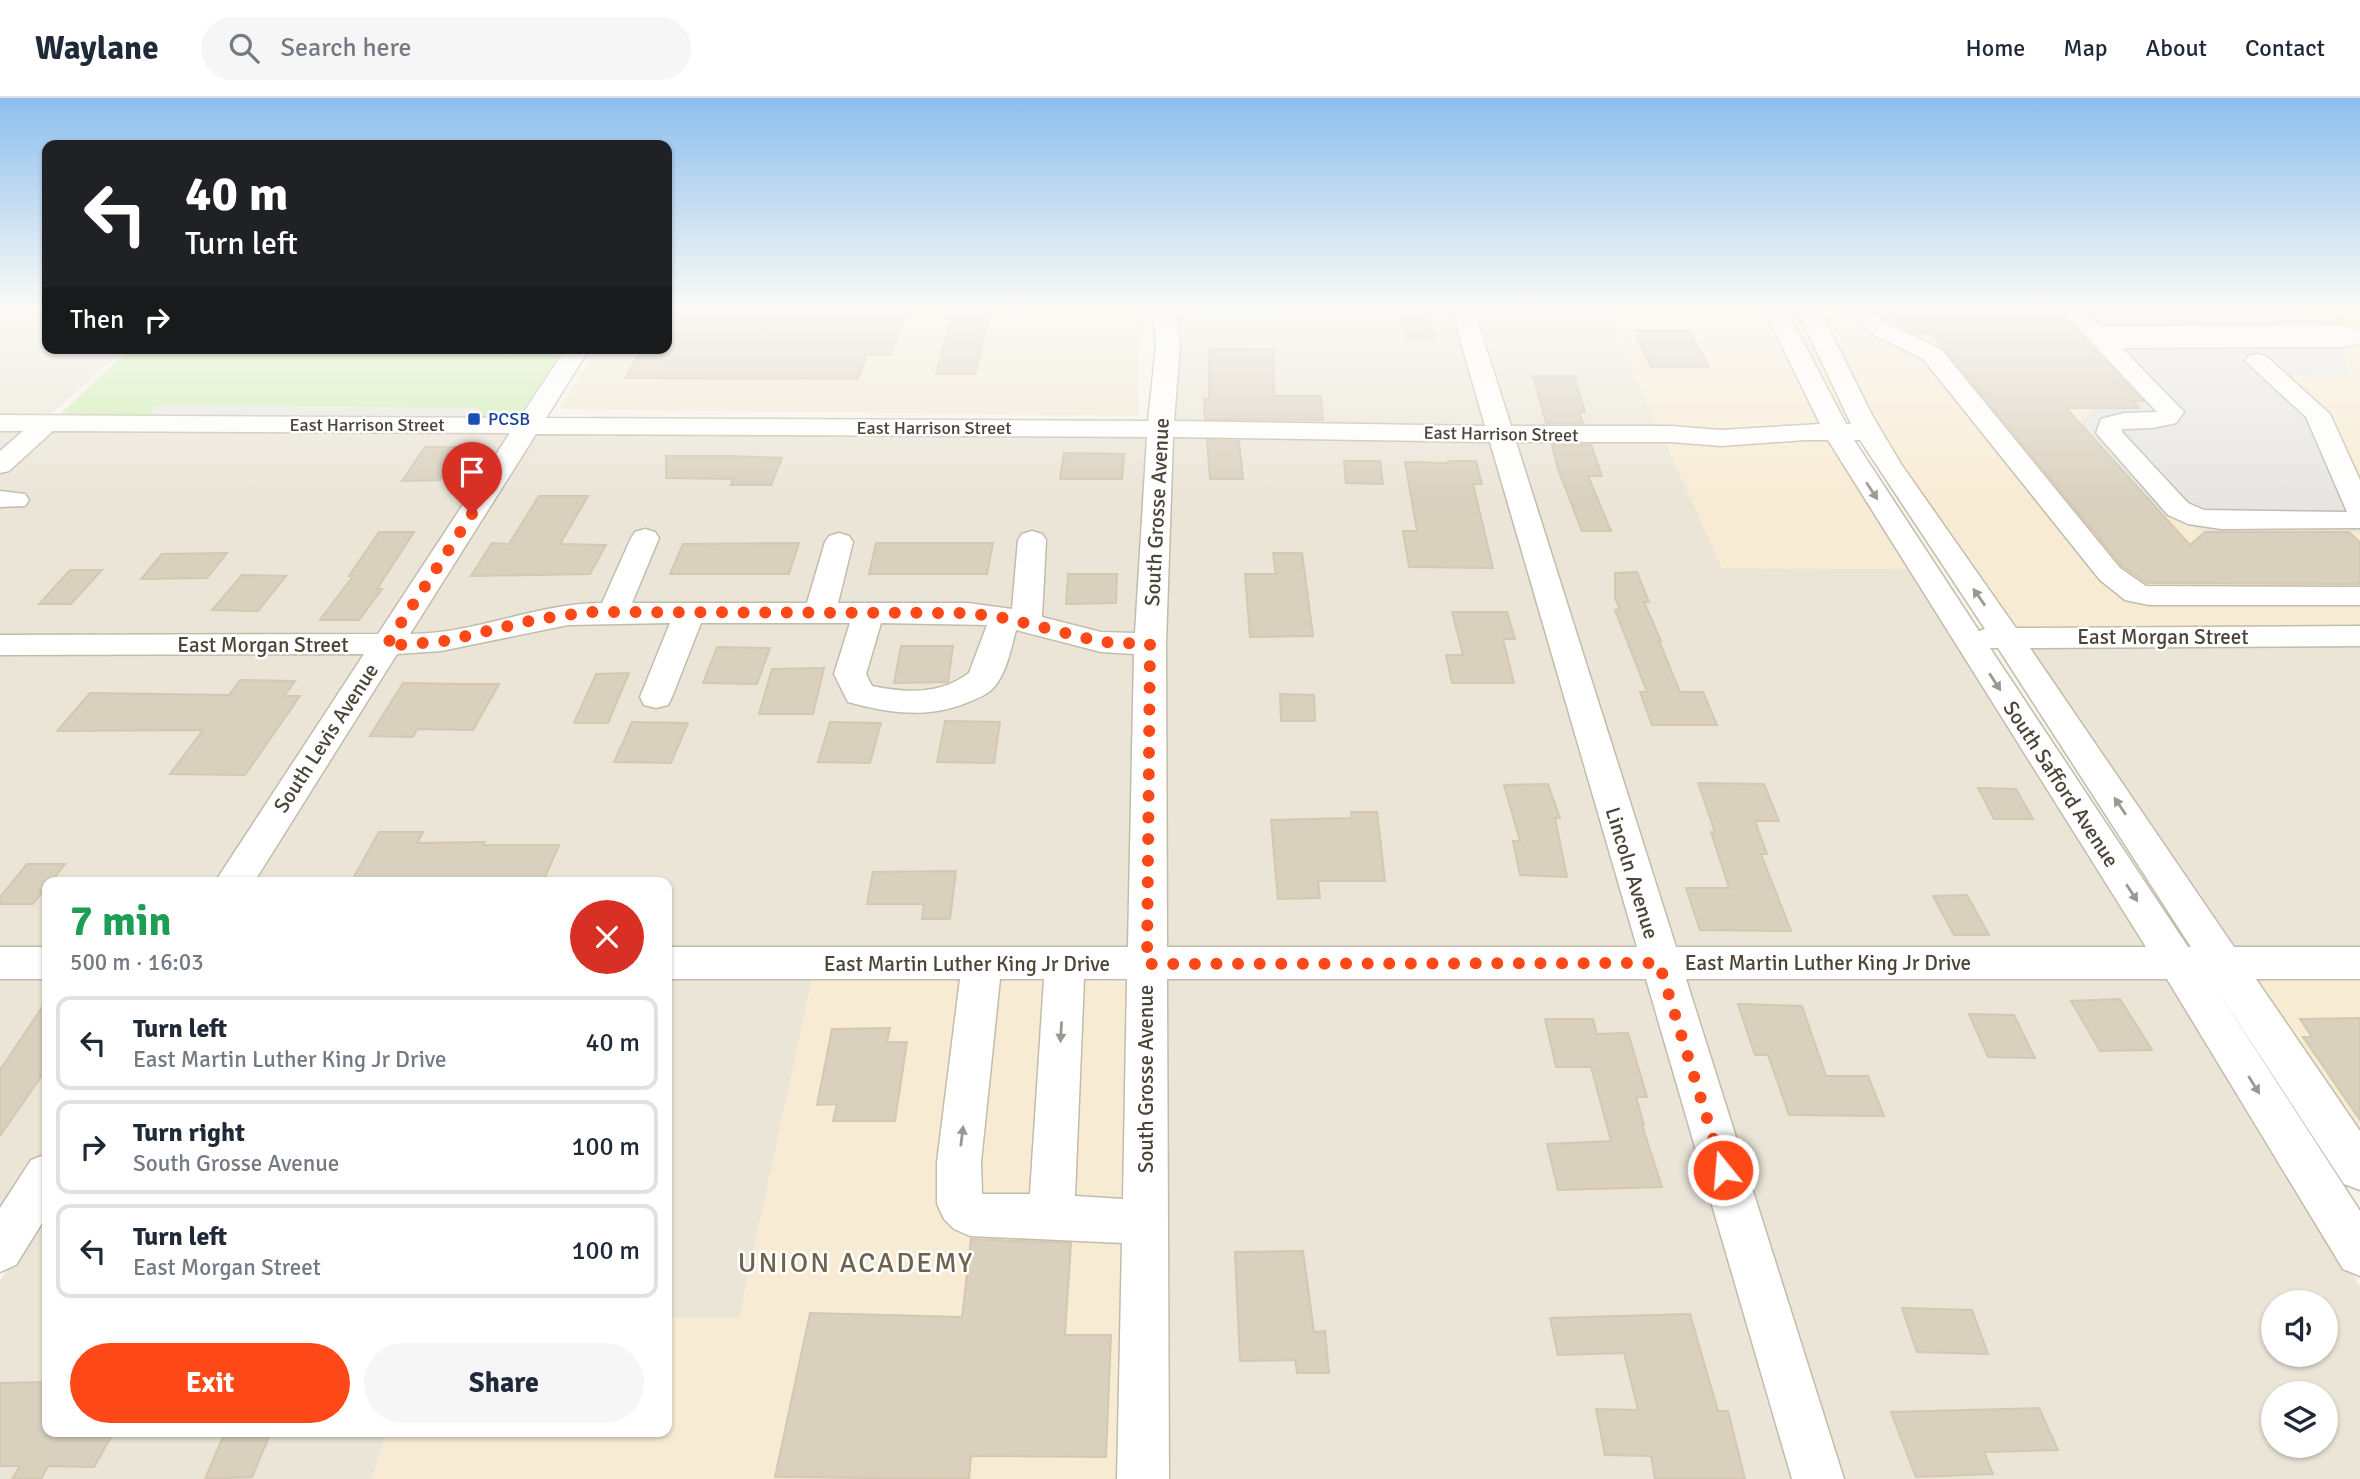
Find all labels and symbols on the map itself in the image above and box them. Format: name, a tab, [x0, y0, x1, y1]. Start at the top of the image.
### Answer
place label: PCSB	[488, 408, 530, 430]
marker: PCSB	[466, 411, 482, 427]
street label: East Harrison Street	[290, 414, 444, 436]
street label: East Harrison Street	[857, 417, 1011, 439]
street label: South Grosse Avenue	[1139, 417, 1175, 607]
street label: East Harrison Street	[1423, 422, 1579, 446]
pin	[442, 442, 502, 514]
one-way arrow	[1865, 481, 1878, 500]
one-way arrow	[1972, 588, 1986, 606]
street label: East Morgan Street	[2077, 624, 2249, 650]
street label: East Morgan Street	[177, 632, 349, 658]
street label: South Levis Avenue	[268, 659, 384, 817]
one-way arrow	[1988, 672, 2001, 692]
street label: South Safford Avenue	[1998, 696, 2124, 872]
one-way arrow	[2113, 796, 2126, 816]
street label: Lincoln Avenue	[1600, 804, 1664, 942]
one-way arrow	[2126, 884, 2139, 903]
street label: East Martin Luther King Jr Drive	[1685, 950, 1971, 976]
street label: East Martin Luther King Jr Drive	[824, 951, 1110, 977]
street label: South Grosse Avenue	[1133, 985, 1159, 1173]
one-way arrow	[1056, 1021, 1067, 1043]
one-way arrow	[2248, 1076, 2261, 1095]
one-way arrow	[956, 1125, 967, 1147]
position arrow	[1686, 1133, 1760, 1207]
district label: UNION ACADEMY	[738, 1246, 974, 1280]

